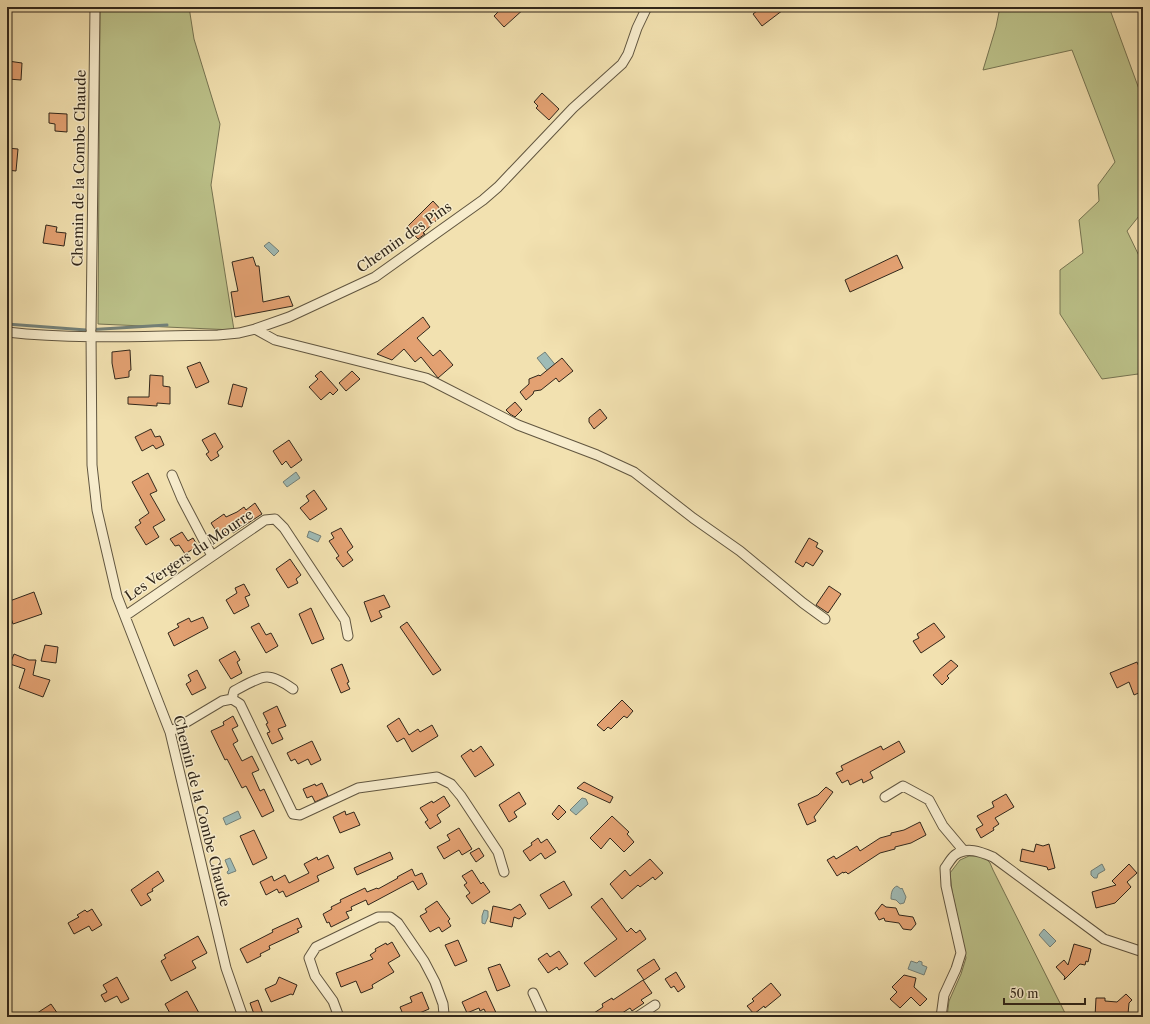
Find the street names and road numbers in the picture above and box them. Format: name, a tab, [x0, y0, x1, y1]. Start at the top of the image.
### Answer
street label: Chemin de la Combe Chaude	[68, 69, 90, 267]
street label: Chemin des Pins	[353, 198, 455, 276]
street label: Les Vergers du Mourre	[121, 505, 257, 605]
street label: Chemin de la Combe Chaude	[169, 713, 235, 909]

